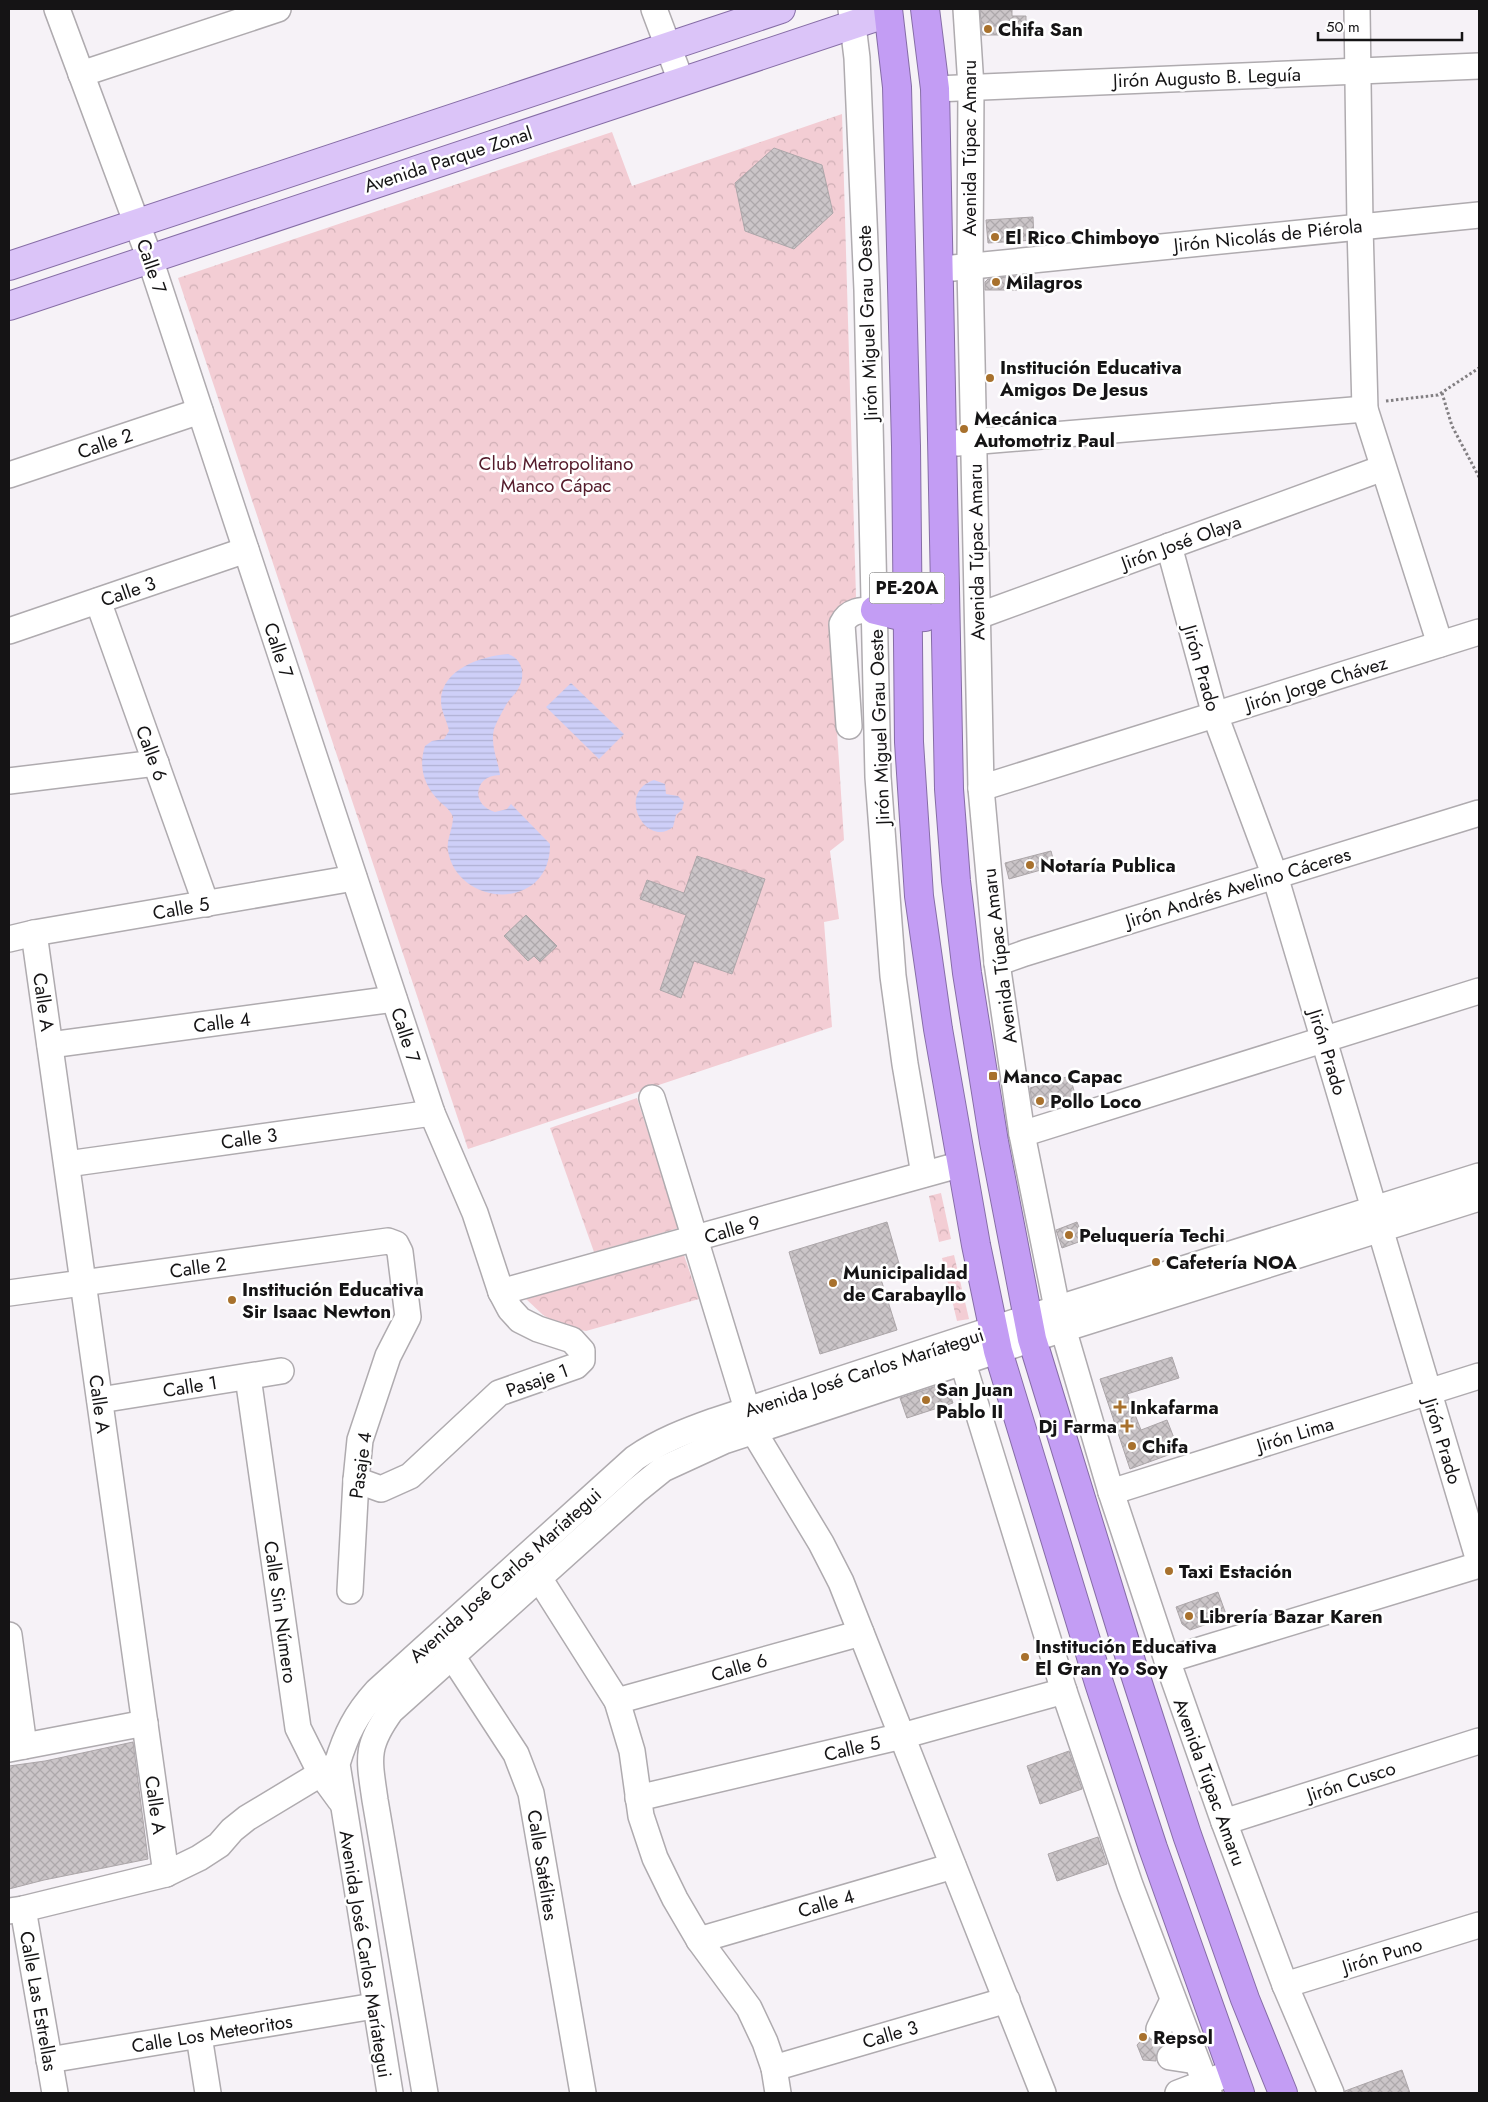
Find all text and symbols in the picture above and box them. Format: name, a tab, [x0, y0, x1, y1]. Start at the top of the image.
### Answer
scale bar	[1318, 10, 1462, 42]
place label: Chifa San	[998, 16, 1083, 43]
text: 50 m	[1326, 16, 1360, 38]
marker: Chifa San	[982, 23, 994, 35]
street label: Avenida Túpac Amaru	[956, 60, 983, 236]
street label: Jirón Augusto B. Leguía	[1110, 61, 1301, 94]
street label: Avenida Parque Zonal	[361, 120, 536, 199]
street label: Jirón Nicolás de Piérola	[1169, 212, 1364, 259]
place label: El Rico Chimboyo	[1005, 224, 1160, 251]
street label: Jirón Miguel Grau Oeste	[851, 225, 885, 424]
marker: El Rico Chimboyo	[989, 231, 1001, 243]
street label: Calle 7	[130, 235, 173, 297]
place label: Milagros	[1006, 269, 1083, 296]
marker: Milagros	[990, 276, 1002, 288]
place label: Institución Educativa Amigos De Jesus	[999, 354, 1182, 403]
marker: Institución Educativa Amigos De Jesus	[984, 372, 996, 384]
place label: Mecánica Automotriz Paul	[973, 405, 1115, 454]
street label: Calle 2	[74, 421, 137, 466]
marker: Mecánica Automotriz Paul	[958, 423, 970, 435]
park label: Club Metropolitano Manco Cápac	[479, 450, 633, 499]
street label: Avenida Túpac Amaru	[961, 463, 992, 641]
street label: Jirón José Olaya	[1115, 508, 1245, 578]
street label: Calle 3	[97, 569, 159, 613]
road number: PE-20A	[870, 572, 944, 604]
street label: Calle 7	[257, 619, 300, 681]
street label: Jirón Prado	[1175, 619, 1227, 714]
street label: Jirón Miguel Grau Oeste	[863, 629, 897, 828]
street label: Jirón Jorge Chávez	[1239, 649, 1391, 719]
street label: Calle 6	[129, 722, 174, 785]
street label: Jirón Andrés Avelino Cáceres	[1119, 840, 1354, 935]
place label: Notaría Publica	[1040, 852, 1176, 879]
marker: Notaría Publica	[1024, 859, 1036, 871]
street label: Avenida Túpac Amaru	[975, 867, 1024, 1045]
street label: Calle 5	[151, 890, 212, 927]
street label: Calle A	[26, 971, 61, 1034]
street label: Jirón Prado	[1301, 1003, 1353, 1098]
street label: Calle 7	[384, 1004, 427, 1066]
street label: Calle 4	[192, 1006, 252, 1039]
place label: Manco Capac	[1003, 1063, 1122, 1090]
marker: Manco Capac	[987, 1070, 999, 1082]
place label: Pollo Loco	[1050, 1088, 1142, 1115]
marker: Pollo Loco	[1034, 1095, 1046, 1107]
street label: Calle 3	[219, 1121, 279, 1156]
street label: Calle 9	[701, 1209, 763, 1250]
place label: Peluquería Techi	[1079, 1222, 1225, 1249]
marker: Peluquería Techi	[1063, 1229, 1075, 1241]
place label: Cafetería NOA	[1166, 1249, 1297, 1276]
street label: Calle 2	[168, 1250, 228, 1285]
marker: Cafetería NOA	[1150, 1256, 1162, 1268]
place label: Municipalidad de Carabayllo	[843, 1259, 968, 1308]
place label: Institución Educativa Sir Isaac Newton	[242, 1276, 424, 1325]
marker: Municipalidad de Carabayllo	[827, 1277, 839, 1289]
marker: Institución Educativa Sir Isaac Newton	[226, 1294, 238, 1306]
street label: Avenida José Carlos Maríategui	[741, 1321, 987, 1424]
street label: Pasaje 1	[502, 1357, 572, 1404]
street label: Calle 1	[161, 1369, 219, 1404]
street label: Calle A	[82, 1373, 117, 1436]
place label: San Juan Pablo II	[936, 1376, 1013, 1425]
street label: Jirón Prado	[1416, 1392, 1468, 1487]
marker: San Juan Pablo II	[920, 1394, 932, 1406]
place label: Inkafarma	[1130, 1394, 1219, 1421]
marker: Inkafarma	[1114, 1401, 1126, 1413]
street label: Jirón Lima	[1250, 1410, 1337, 1460]
place label: Dj Farma	[1038, 1413, 1117, 1440]
marker: Dj Farma	[1121, 1420, 1133, 1432]
street label: Pasaje 4	[342, 1430, 379, 1500]
place label: Chifa	[1142, 1433, 1188, 1460]
marker: Chifa	[1126, 1440, 1138, 1452]
street label: Avenida José Carlos Maríategui	[403, 1482, 607, 1669]
street label: Calle Sin Número	[257, 1539, 304, 1685]
place label: Taxi Estación	[1179, 1558, 1292, 1585]
marker: Taxi Estación	[1163, 1565, 1175, 1577]
place label: Librería Bazar Karen	[1199, 1603, 1383, 1630]
marker: Librería Bazar Karen	[1183, 1610, 1195, 1622]
place label: Institución Educativa El Gran Yo Soy	[1035, 1633, 1217, 1682]
street label: Calle 6	[708, 1647, 770, 1688]
marker: Institución Educativa El Gran Yo Soy	[1019, 1651, 1031, 1663]
street label: Avenida Túpac Amaru	[1167, 1695, 1252, 1870]
street label: Calle 5	[821, 1729, 883, 1768]
street label: Jirón Cusco	[1300, 1754, 1399, 1809]
street label: Calle A	[138, 1774, 173, 1837]
street label: Calle Satélites	[520, 1808, 565, 1923]
street label: Avenida José Carlos Maríategui	[333, 1828, 398, 2080]
street label: Calle 4	[795, 1883, 857, 1924]
street label: Calle Las Estrellas	[13, 1929, 64, 2074]
street label: Jirón Puno	[1336, 1931, 1425, 1981]
street label: Calle Los Meteoritos	[130, 2007, 295, 2060]
street label: Calle 3	[859, 2014, 921, 2055]
place label: Repsol	[1153, 2024, 1213, 2051]
marker: Repsol	[1137, 2031, 1149, 2043]

